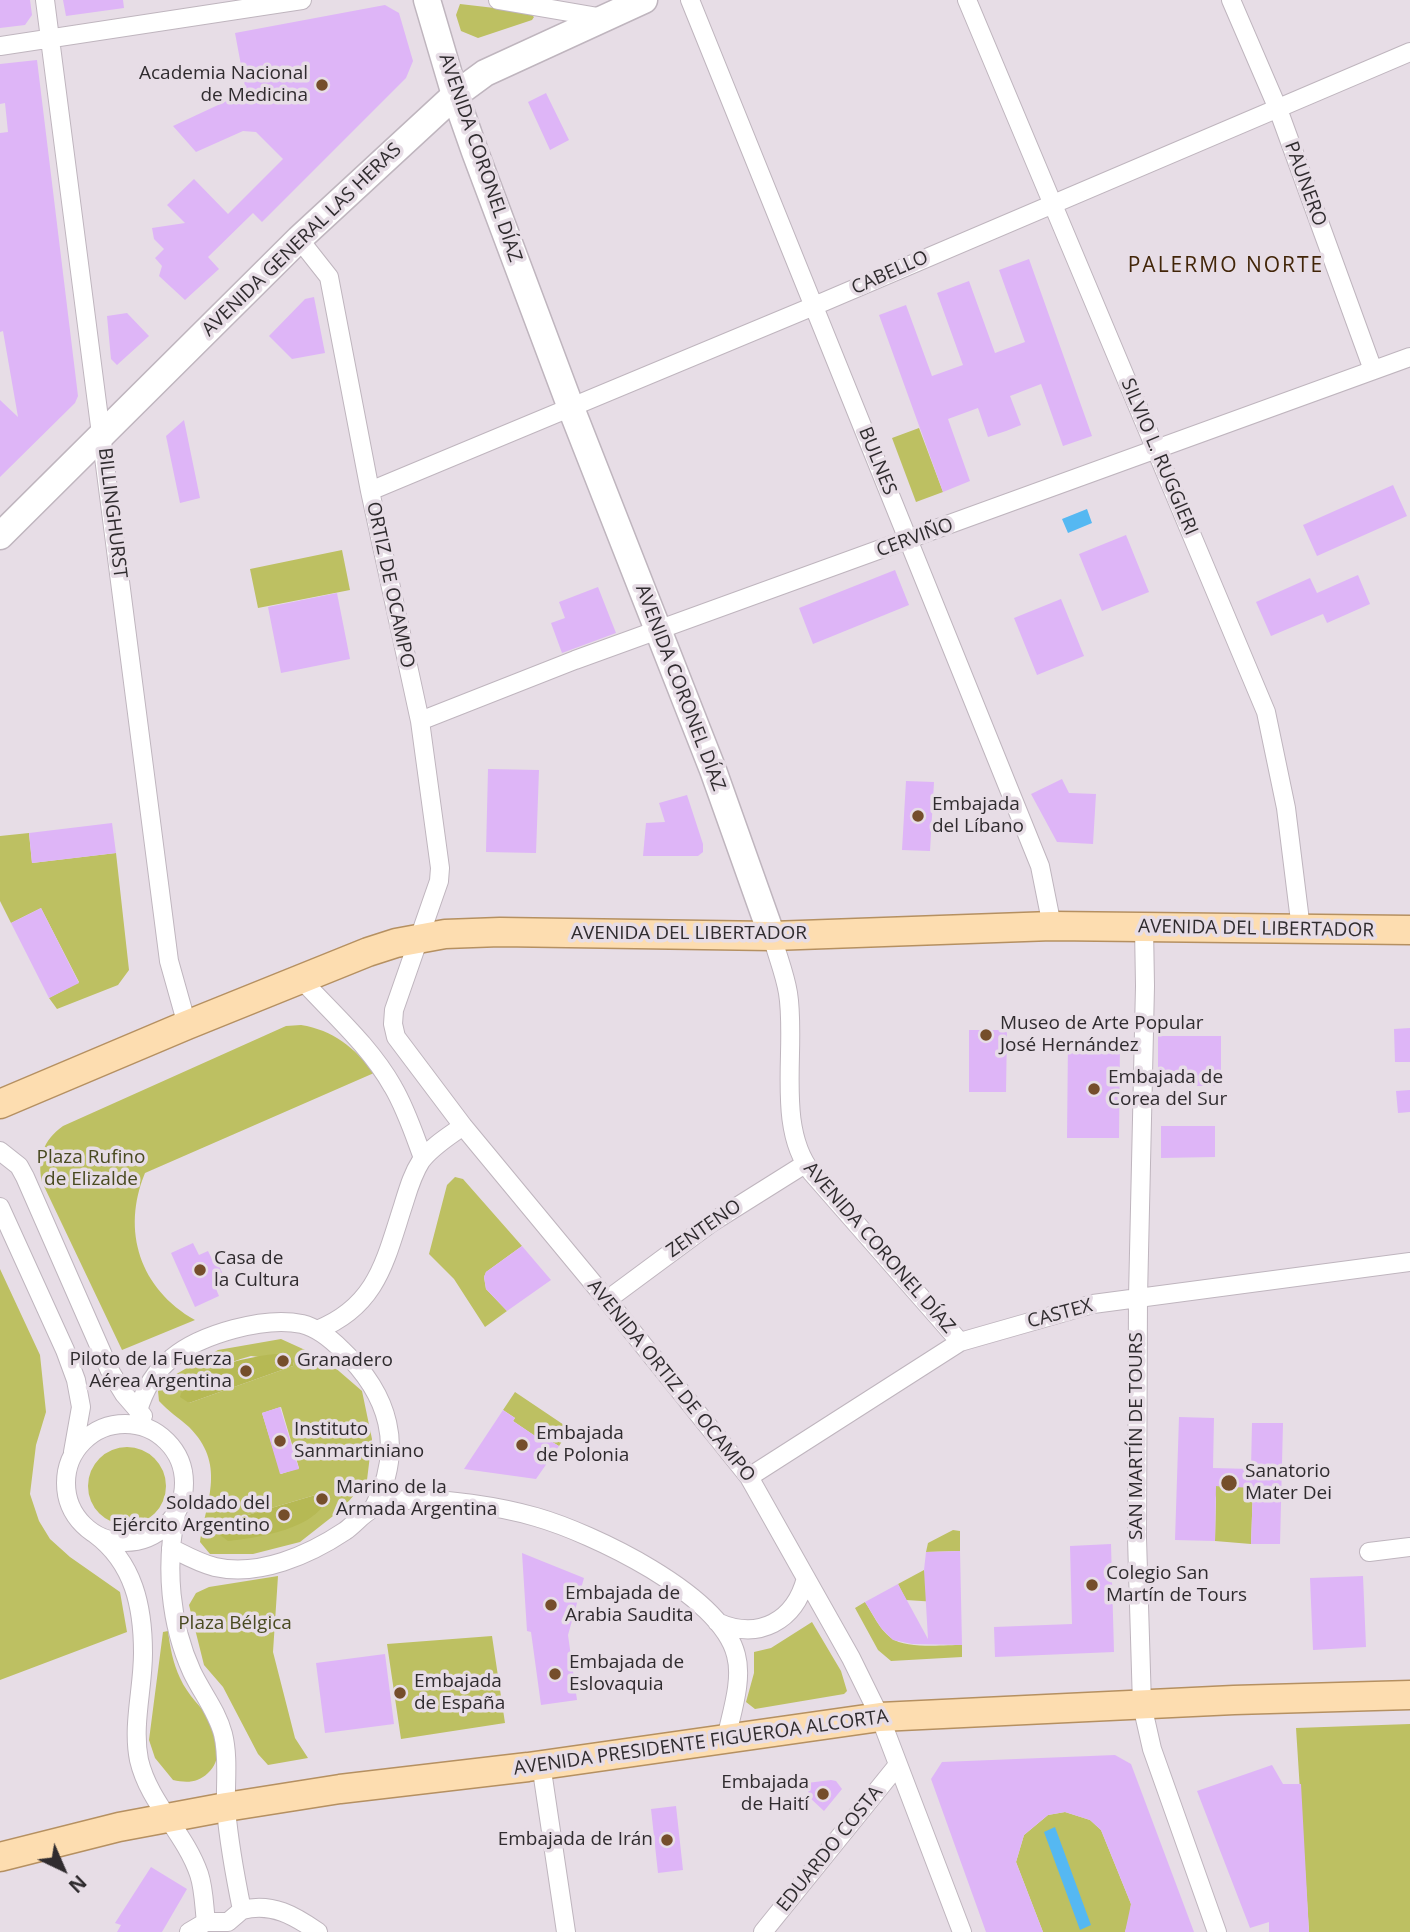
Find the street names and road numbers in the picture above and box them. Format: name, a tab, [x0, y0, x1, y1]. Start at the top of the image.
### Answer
street label: AVENIDA CORONEL DÍAZ	[434, 51, 526, 265]
street label: PAUNERO	[1279, 138, 1331, 230]
street label: AVENIDA GENERAL LAS HERAS	[198, 139, 406, 341]
street label: CABELLO	[848, 246, 932, 300]
street label: SILVIO L. RUGGIERI	[1116, 375, 1202, 539]
street label: BULNES	[853, 424, 901, 498]
street label: BILLINGHURST	[93, 446, 131, 580]
street label: ORTIZ DE OCAMPO	[361, 500, 419, 670]
street label: CERVIÑO	[874, 514, 956, 562]
street label: AVENIDA CORONEL DÍAZ	[630, 582, 730, 794]
street label: AVENIDA DEL LIBERTADOR	[1138, 916, 1374, 942]
street label: AVENIDA DEL LIBERTADOR	[571, 923, 807, 945]
street label: AVENIDA CORONEL DÍAZ	[798, 1158, 960, 1338]
street label: ZENTENO	[662, 1195, 746, 1263]
street label: AVENIDA ORTIZ DE OCAMPO	[582, 1275, 760, 1487]
street label: CASTEX	[1025, 1294, 1095, 1334]
street label: SAN MARTÍN DE TOURS	[1126, 1332, 1148, 1540]
street label: AVENIDA PRESIDENTE FIGUEROA ALCORTA	[512, 1705, 890, 1781]
street label: EDUARDO COSTA	[772, 1782, 888, 1916]

